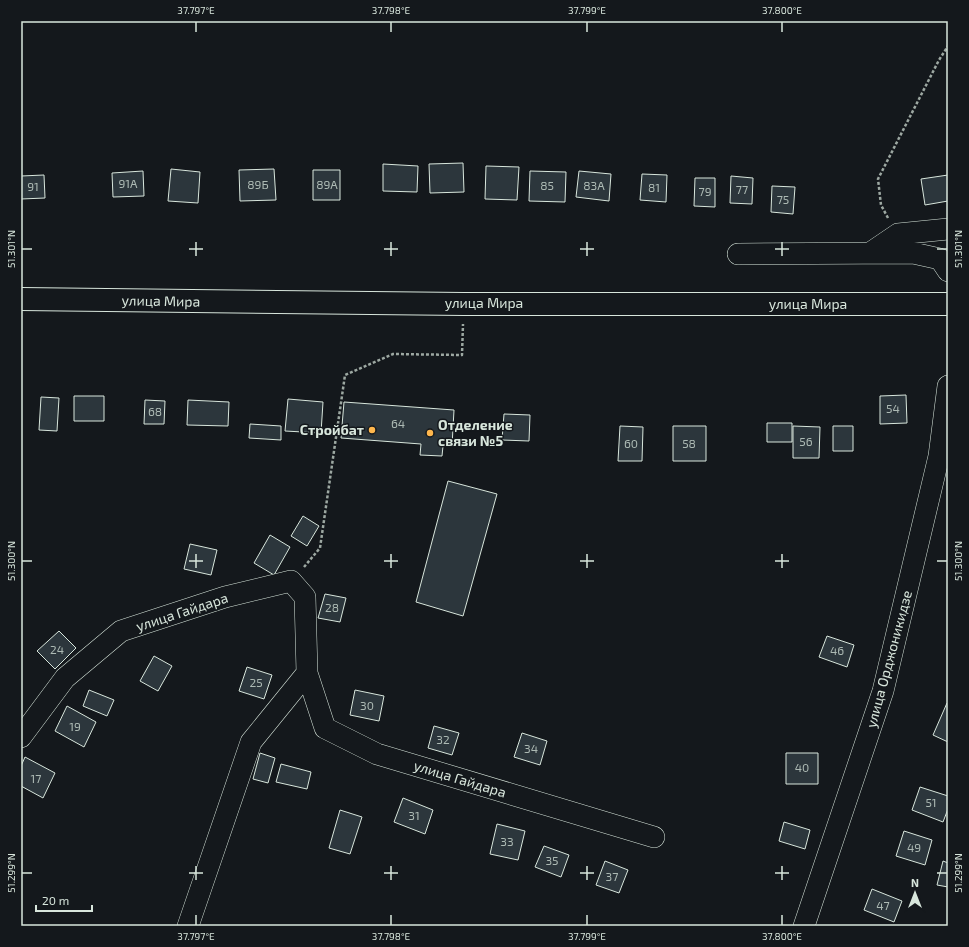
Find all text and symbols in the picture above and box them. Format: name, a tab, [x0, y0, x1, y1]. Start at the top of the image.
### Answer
text: 37.797°E	[177, 4, 215, 16]
text: 37.798°E	[372, 4, 411, 16]
text: 37.799°E	[568, 4, 606, 16]
text: 37.800°E	[762, 4, 802, 16]
house number: 91А	[118, 176, 138, 190]
house number: 89Б	[247, 177, 269, 191]
house number: 89А	[316, 177, 338, 191]
house number: 85	[540, 178, 554, 192]
house number: 83А	[583, 178, 605, 192]
house number: 91	[27, 179, 39, 193]
house number: 81	[648, 180, 660, 194]
house number: 77	[736, 182, 748, 196]
house number: 79	[698, 184, 712, 198]
house number: 75	[777, 192, 789, 206]
text: 51.301°N	[5, 230, 17, 268]
text: 51.301°N	[952, 230, 964, 268]
street label: улица Мира	[122, 291, 200, 310]
street label: улица Мира	[445, 294, 523, 311]
street label: улица Мира	[769, 295, 847, 312]
house number: 54	[886, 401, 900, 415]
house number: 68	[148, 404, 162, 418]
house number: 64	[391, 416, 405, 430]
place label: Отделение связи №5	[438, 416, 513, 449]
place label: Стройбат	[300, 421, 364, 438]
marker: Стройбат	[367, 425, 377, 435]
marker: Отделение связи №5	[425, 428, 435, 438]
house number: 56	[799, 434, 813, 448]
house number: 60	[624, 436, 638, 450]
house number: 58	[682, 436, 696, 450]
text: 51.300°N	[5, 541, 17, 581]
text: 51.300°N	[952, 541, 964, 581]
street label: улица Орджоникидзе	[862, 588, 915, 730]
street label: улица Гайдара	[134, 589, 230, 634]
house number: 28	[325, 600, 339, 614]
house number: 24	[50, 642, 64, 656]
house number: 46	[830, 643, 844, 657]
house number: 25	[249, 675, 263, 689]
house number: 30	[360, 698, 374, 712]
house number: 19	[69, 719, 81, 733]
house number: 32	[436, 732, 450, 746]
house number: 34	[524, 741, 538, 755]
street label: улица Гайдара	[412, 756, 508, 801]
house number: 40	[795, 760, 809, 774]
house number: 17	[31, 771, 41, 785]
house number: 51	[925, 795, 937, 809]
house number: 31	[408, 808, 420, 822]
house number: 33	[500, 834, 514, 848]
house number: 49	[907, 840, 921, 854]
text: 51.299°N	[5, 853, 17, 893]
house number: 35	[545, 853, 559, 867]
text: 51.299°N	[952, 853, 964, 893]
house number: 37	[606, 869, 618, 883]
north arrow	[895, 873, 935, 913]
text: N	[911, 876, 919, 889]
scale bar	[36, 887, 92, 913]
text: 20 m	[42, 893, 69, 907]
house number: 47	[876, 898, 890, 912]
text: 37.797°E	[177, 930, 215, 942]
text: 37.798°E	[372, 930, 411, 942]
text: 37.799°E	[568, 930, 606, 942]
text: 37.800°E	[762, 930, 802, 942]

